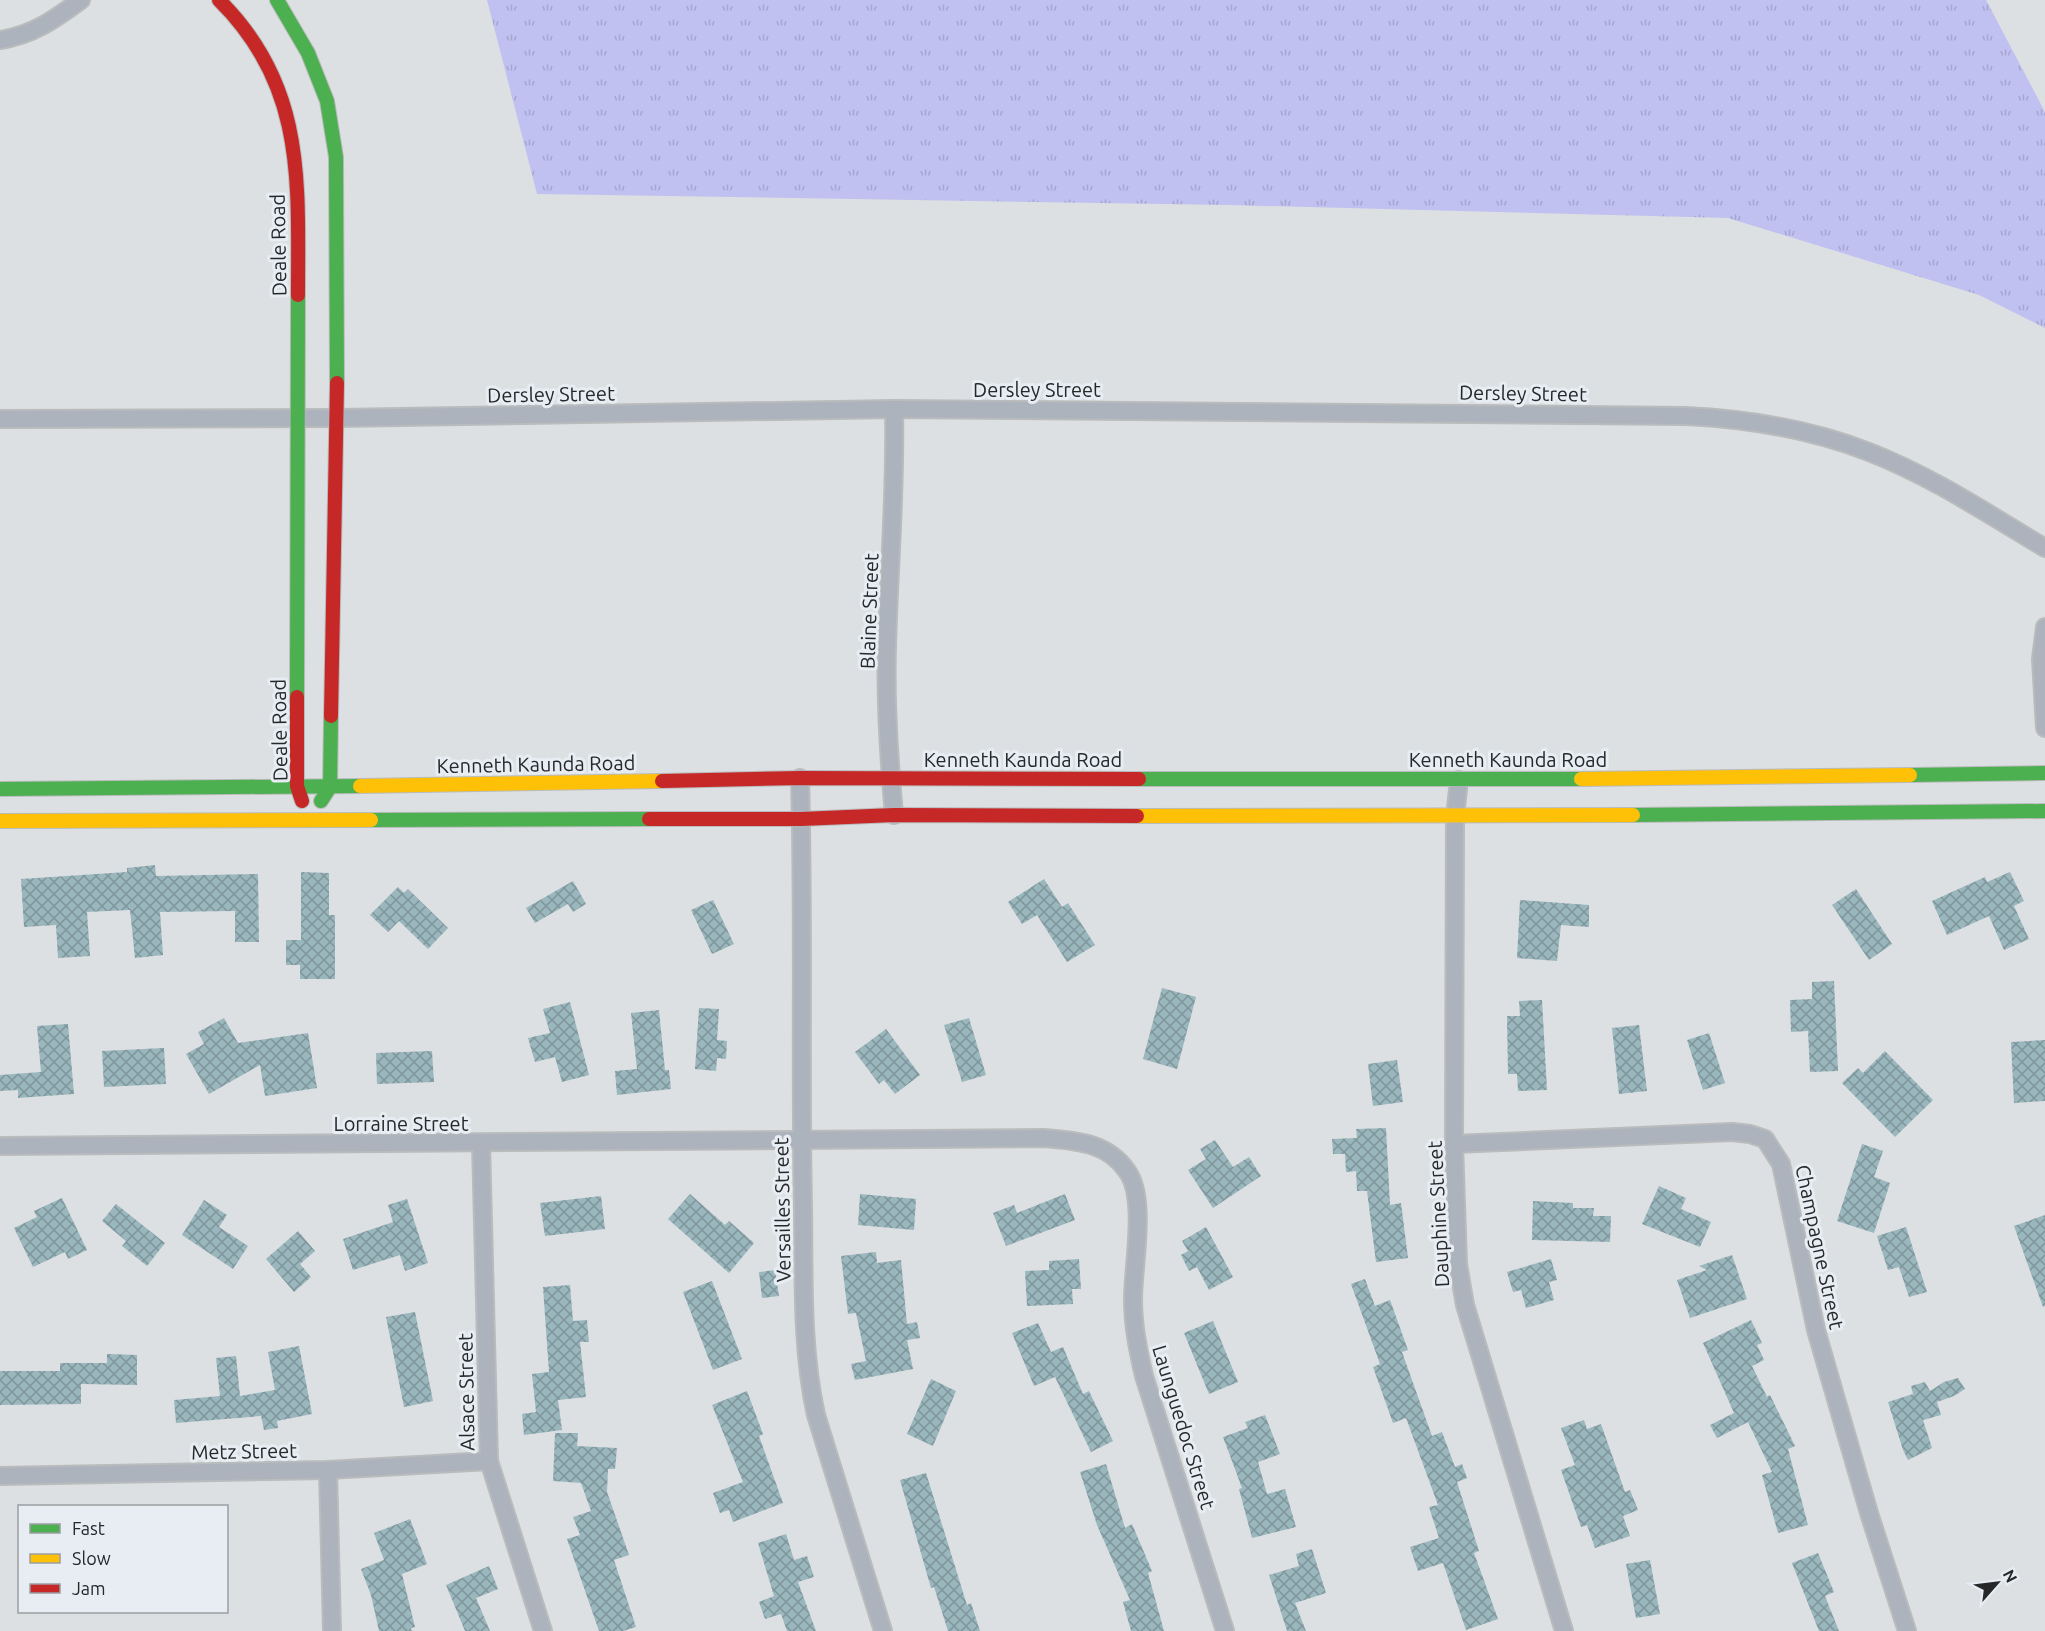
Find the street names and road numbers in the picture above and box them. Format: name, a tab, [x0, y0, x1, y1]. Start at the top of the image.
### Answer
street label: Deale Road	[266, 194, 290, 296]
street label: Dersley Street	[973, 378, 1101, 401]
street label: Dersley Street	[1459, 380, 1587, 406]
street label: Dersley Street	[487, 381, 615, 407]
street label: Blaine Street	[855, 552, 883, 669]
street label: Deale Road	[267, 679, 291, 781]
street label: Kenneth Kaunda Road	[924, 748, 1122, 771]
street label: Kenneth Kaunda Road	[1409, 748, 1607, 771]
street label: Kenneth Kaunda Road	[436, 751, 636, 777]
street label: Lorraine Street	[333, 1112, 469, 1135]
street label: Versailles Street	[769, 1137, 795, 1283]
street label: Dauphine Street	[1423, 1140, 1453, 1288]
street label: Champagne Street	[1791, 1163, 1849, 1331]
street label: Alsace Street	[453, 1333, 479, 1451]
street label: Launguedoc Street	[1148, 1342, 1220, 1512]
street label: Metz Street	[191, 1439, 297, 1463]

